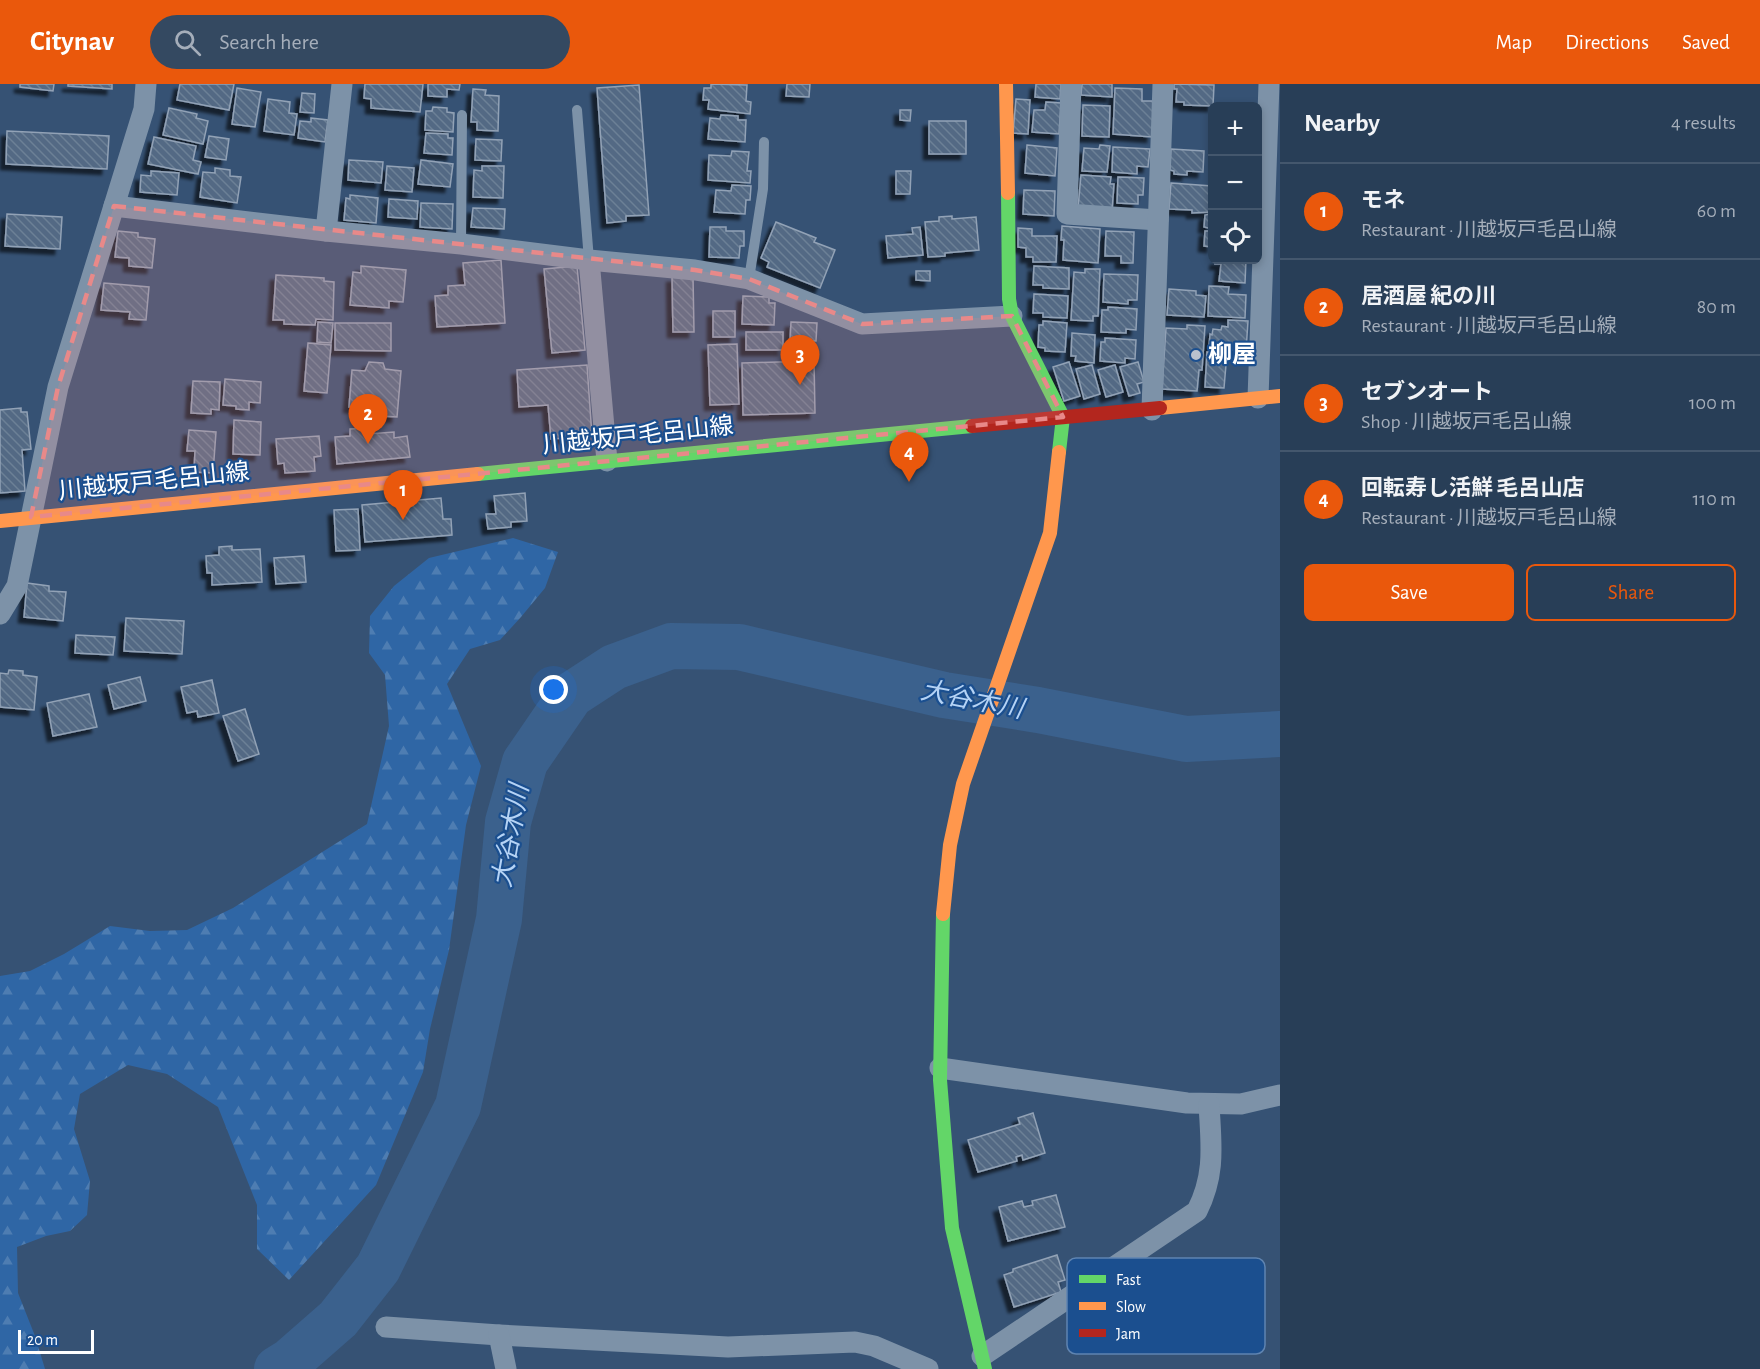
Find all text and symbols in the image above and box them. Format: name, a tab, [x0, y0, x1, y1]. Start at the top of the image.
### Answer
search box	[150, 15, 570, 69]
icon: search	[171, 26, 204, 59]
text: Citynav	[30, 28, 114, 56]
text: Search here	[219, 31, 319, 53]
text: Map	[1496, 32, 1532, 53]
text: Directions	[1565, 32, 1649, 53]
text: Saved	[1682, 32, 1730, 53]
map controls	[1208, 102, 1262, 264]
button: +	[1208, 102, 1262, 156]
text: Nearby	[1304, 110, 1380, 136]
text: 4 results	[1671, 113, 1736, 133]
button: −	[1208, 156, 1262, 210]
text: モネ	[1361, 189, 1405, 211]
text: 1	[1320, 201, 1327, 221]
text: 60 m	[1697, 201, 1736, 221]
button: locate	[1208, 210, 1262, 264]
text: Restaurant · 川越坂戸毛呂山線	[1361, 220, 1617, 240]
text: 居酒屋 紀の川	[1361, 285, 1496, 307]
text: 2	[1319, 297, 1328, 317]
text: 80 m	[1697, 297, 1736, 317]
text: Restaurant · 川越坂戸毛呂山線	[1361, 316, 1617, 336]
pin: 3	[780, 336, 820, 385]
place label: 柳屋	[1208, 341, 1256, 367]
marker: 柳屋	[1189, 348, 1203, 362]
text: セブンオート	[1361, 381, 1493, 403]
text: 3	[1319, 393, 1328, 413]
text: 100 m	[1689, 393, 1736, 413]
pin: 2	[348, 394, 388, 444]
street label: 川越坂戸毛呂山線	[541, 412, 735, 458]
text: Shop · 川越坂戸毛呂山線	[1361, 412, 1572, 432]
pin: 4	[890, 432, 928, 482]
street label: 川越坂戸毛呂山線	[57, 458, 251, 504]
pin: 1	[384, 470, 422, 520]
text: 回転寿し活鮮 毛呂山店	[1361, 477, 1584, 499]
text: 4	[1318, 489, 1329, 509]
text: 110 m	[1692, 489, 1736, 509]
text: Restaurant · 川越坂戸毛呂山線	[1361, 508, 1617, 528]
button: Save	[1304, 564, 1514, 621]
button: Share	[1526, 564, 1736, 621]
your location	[539, 675, 568, 704]
water label: 大谷木川	[918, 676, 1029, 723]
water label: 大谷木川	[488, 779, 533, 889]
legend	[1067, 1258, 1265, 1354]
text: Fast	[1116, 1272, 1141, 1288]
text: Slow	[1116, 1299, 1146, 1315]
text: Jam	[1116, 1326, 1141, 1342]
scale bar	[18, 1327, 94, 1354]
text: 20 m	[27, 1332, 58, 1348]

